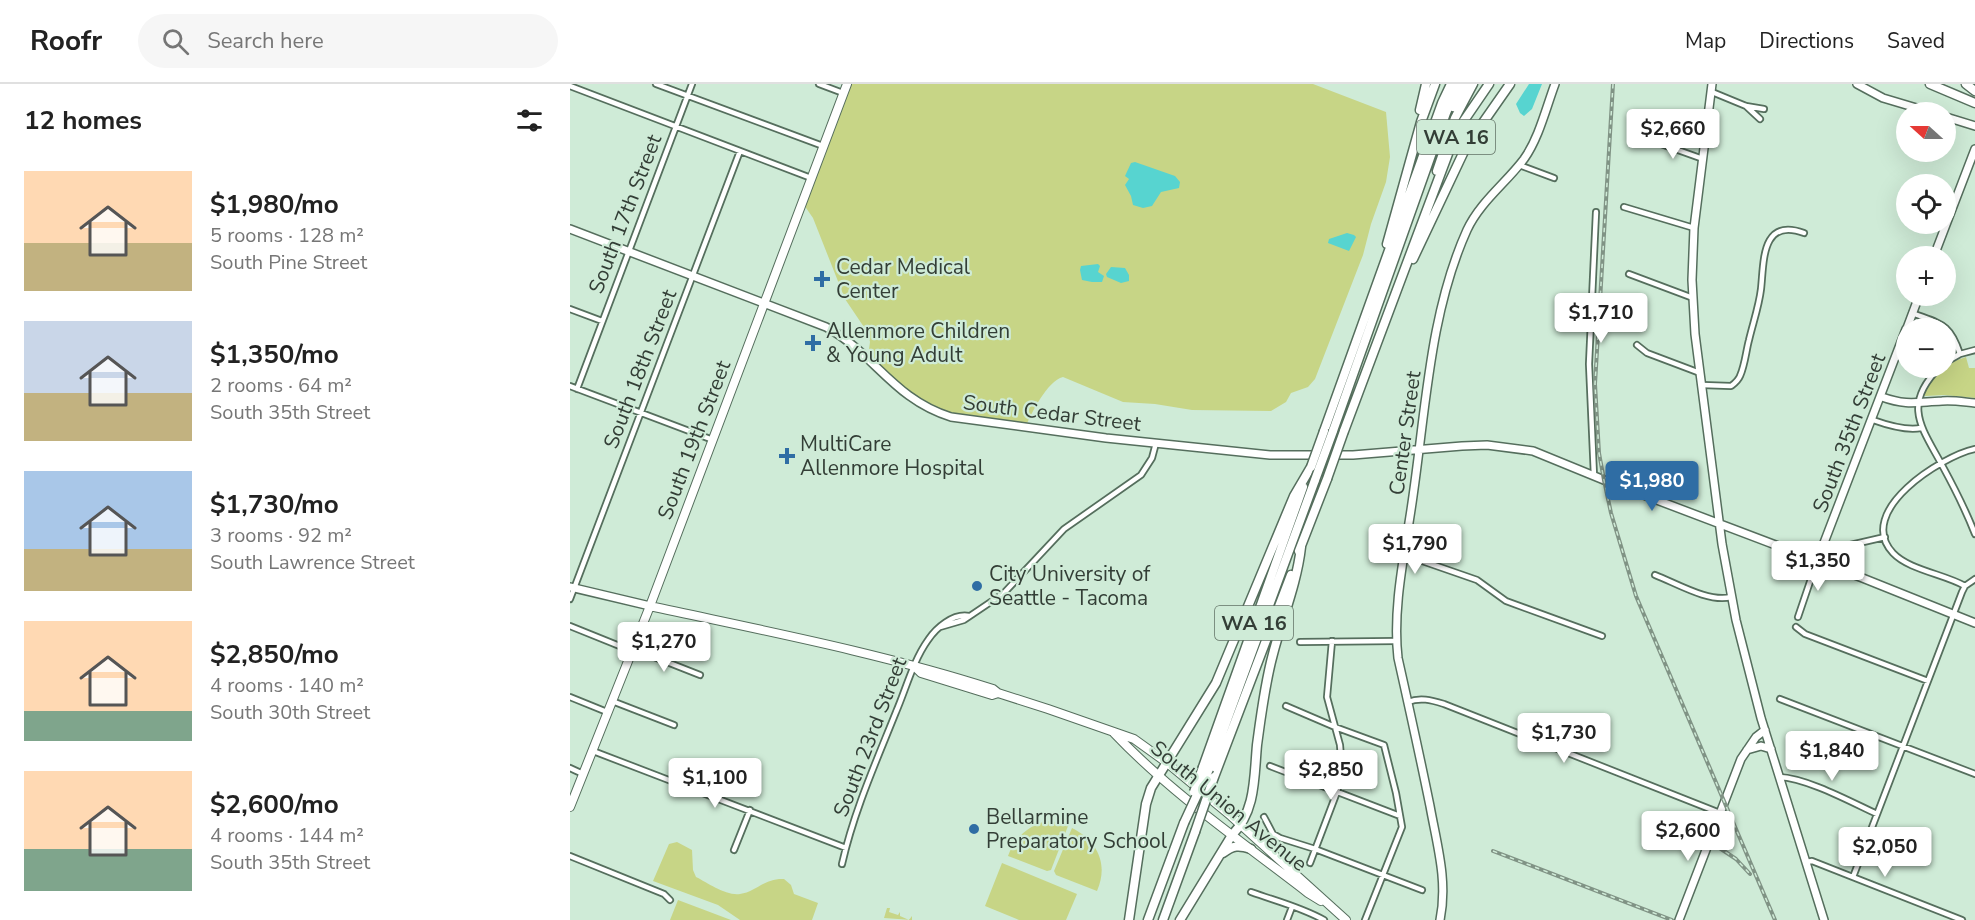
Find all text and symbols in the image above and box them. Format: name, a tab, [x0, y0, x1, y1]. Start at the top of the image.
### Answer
search box	[138, 14, 558, 68]
text: Roofr	[30, 22, 102, 60]
icon: search	[159, 25, 192, 58]
text: Search here	[207, 26, 324, 56]
text: Map	[1685, 27, 1726, 55]
text: Directions	[1759, 27, 1854, 55]
text: Saved	[1887, 27, 1945, 55]
north arrow	[1896, 102, 1956, 162]
map controls	[1896, 102, 1956, 378]
text: 12 homes	[24, 103, 142, 138]
icon: filters	[513, 104, 546, 137]
pin: $2,660	[1624, 109, 1722, 160]
text: $2,660	[1641, 115, 1705, 142]
road number: WA 16	[1417, 120, 1495, 154]
street label: South 17th Street	[582, 130, 668, 298]
button: locate	[1896, 174, 1956, 234]
text: $1,980/mo	[210, 187, 339, 222]
icon: home	[72, 195, 144, 267]
text: 5 rooms · 128 m²	[210, 222, 364, 249]
button: +	[1896, 246, 1956, 306]
text: South Pine Street	[210, 249, 367, 276]
place label: Cedar Medical Center	[836, 253, 971, 305]
marker: Cedar Medical Center	[813, 270, 831, 288]
street label: South 18th Street	[597, 285, 683, 453]
pin: $1,710	[1552, 293, 1650, 344]
text: $1,710	[1569, 299, 1633, 326]
place label: Allenmore Children & Young Adult	[826, 317, 1010, 369]
button: −	[1896, 318, 1956, 378]
marker: Allenmore Children & Young Adult	[804, 334, 822, 352]
text: $1,350/mo	[210, 337, 339, 372]
icon: home	[72, 345, 144, 417]
street label: South 35th Street	[1806, 349, 1892, 517]
street label: South 19th Street	[651, 356, 737, 524]
street label: Center Street	[1382, 368, 1428, 497]
text: 2 rooms · 64 m²	[210, 372, 352, 399]
street label: South Cedar Street	[961, 388, 1143, 438]
text: South 35th Street	[210, 399, 370, 426]
place label: MultiCare Allenmore Hospital	[800, 430, 985, 482]
marker: MultiCare Allenmore Hospital	[778, 447, 796, 465]
pin: $1,980	[1603, 461, 1701, 512]
text: $1,980	[1620, 467, 1684, 494]
text: $1,730/mo	[210, 487, 339, 522]
icon: home	[72, 495, 144, 567]
text: 3 rooms · 92 m²	[210, 522, 352, 549]
pin: $1,790	[1366, 524, 1464, 575]
text: $1,790	[1383, 530, 1447, 557]
pin: $1,350	[1769, 541, 1867, 592]
text: $1,350	[1786, 547, 1850, 574]
text: South Lawrence Street	[210, 549, 415, 576]
place label: City University of Seattle - Tacoma	[989, 560, 1151, 612]
marker: City University of Seattle - Tacoma	[970, 579, 984, 593]
road number: WA 16	[1215, 606, 1293, 640]
pin: $1,270	[615, 622, 713, 673]
text: $1,270	[632, 628, 696, 655]
text: $2,850/mo	[210, 637, 339, 672]
icon: home	[72, 645, 144, 717]
street label: South 23rd Street	[827, 653, 914, 821]
text: 4 rooms · 140 m²	[210, 672, 364, 699]
text: South 30th Street	[210, 699, 370, 726]
pin: $1,730	[1515, 713, 1613, 764]
text: $1,730	[1532, 719, 1596, 746]
pin: $1,840	[1783, 731, 1881, 782]
street label: South Union Avenue	[1145, 734, 1313, 878]
text: $1,840	[1800, 737, 1864, 764]
pin: $2,850	[1282, 750, 1380, 801]
text: $2,850	[1299, 756, 1363, 783]
pin: $1,100	[666, 758, 764, 809]
text: $1,100	[683, 764, 747, 791]
text: $2,600/mo	[210, 787, 339, 822]
icon: home	[72, 795, 144, 867]
place label: Bellarmine Preparatory School	[986, 803, 1168, 855]
pin: $2,600	[1639, 811, 1737, 862]
text: $2,600	[1656, 817, 1720, 844]
text: 4 rooms · 144 m²	[210, 822, 364, 849]
marker: Bellarmine Preparatory School	[967, 822, 981, 836]
pin: $2,050	[1836, 827, 1934, 878]
text: $2,050	[1853, 833, 1917, 860]
text: South 35th Street	[210, 849, 370, 876]

